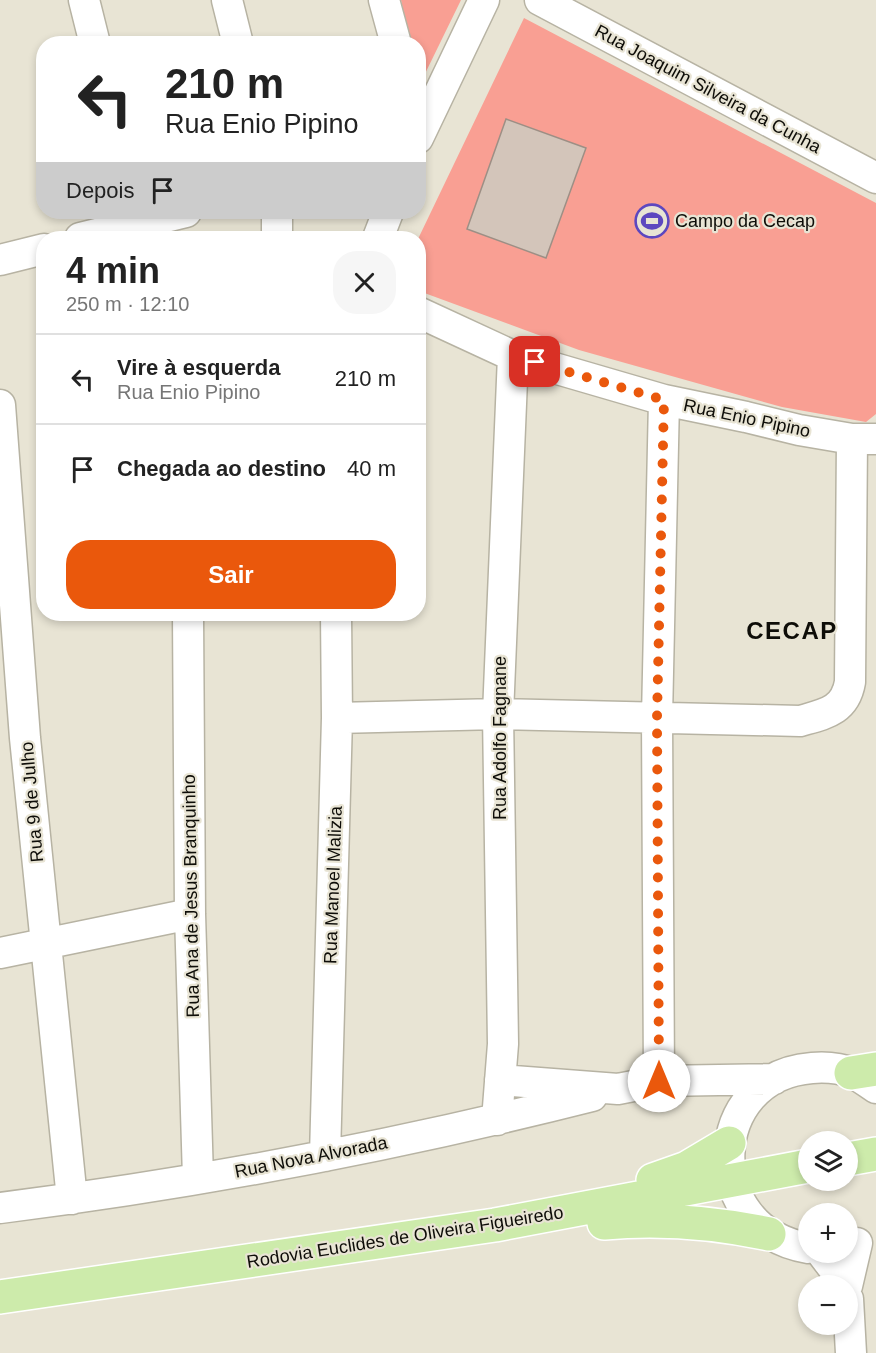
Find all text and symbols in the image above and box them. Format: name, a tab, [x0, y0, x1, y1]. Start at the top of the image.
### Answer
street label: Rua Joaquim Silveira da Cunha	[592, 21, 825, 158]
icon: left	[66, 60, 144, 138]
text: 210 m	[165, 60, 284, 107]
text: Rua Enio Pipino	[165, 109, 359, 139]
icon: arrive	[146, 174, 179, 207]
text: Depois	[66, 178, 134, 203]
sports icon: Campo da Cecap	[634, 203, 670, 239]
place label: Campo da Cecap	[675, 211, 815, 231]
text: 4 min	[66, 250, 160, 291]
button: close	[333, 251, 396, 314]
text: 250 m · 12:10	[66, 293, 189, 315]
pin	[509, 336, 560, 387]
icon: arrive	[518, 345, 551, 378]
text: Vire à esquerda	[117, 355, 280, 380]
icon: left	[66, 363, 99, 396]
text: 210 m	[335, 366, 396, 391]
text: Rua Enio Pipino	[117, 381, 260, 403]
street label: Rua Enio Pipino	[682, 395, 812, 441]
icon: arrive	[66, 453, 99, 486]
text: Chegada ao destino	[117, 456, 326, 481]
text: 40 m	[347, 456, 396, 481]
button: Sair	[66, 540, 396, 609]
district label: CECAP	[746, 617, 838, 644]
street label: Rua Adolfo Fagnane	[490, 656, 510, 820]
street label: Rua 9 de Julho	[17, 741, 47, 863]
street label: Rua Ana de Jesus Branquinho	[179, 774, 203, 1018]
street label: Rua Manoel Malizia	[320, 805, 346, 964]
position arrow	[627, 1049, 691, 1113]
map controls	[798, 1131, 858, 1335]
button: layers	[798, 1131, 858, 1191]
street label: Rua Nova Alvorada	[233, 1132, 390, 1182]
street label: Rodovia Euclides de Oliveira Figueiredo	[245, 1202, 565, 1272]
button: +	[798, 1203, 858, 1263]
button: −	[798, 1275, 858, 1335]

